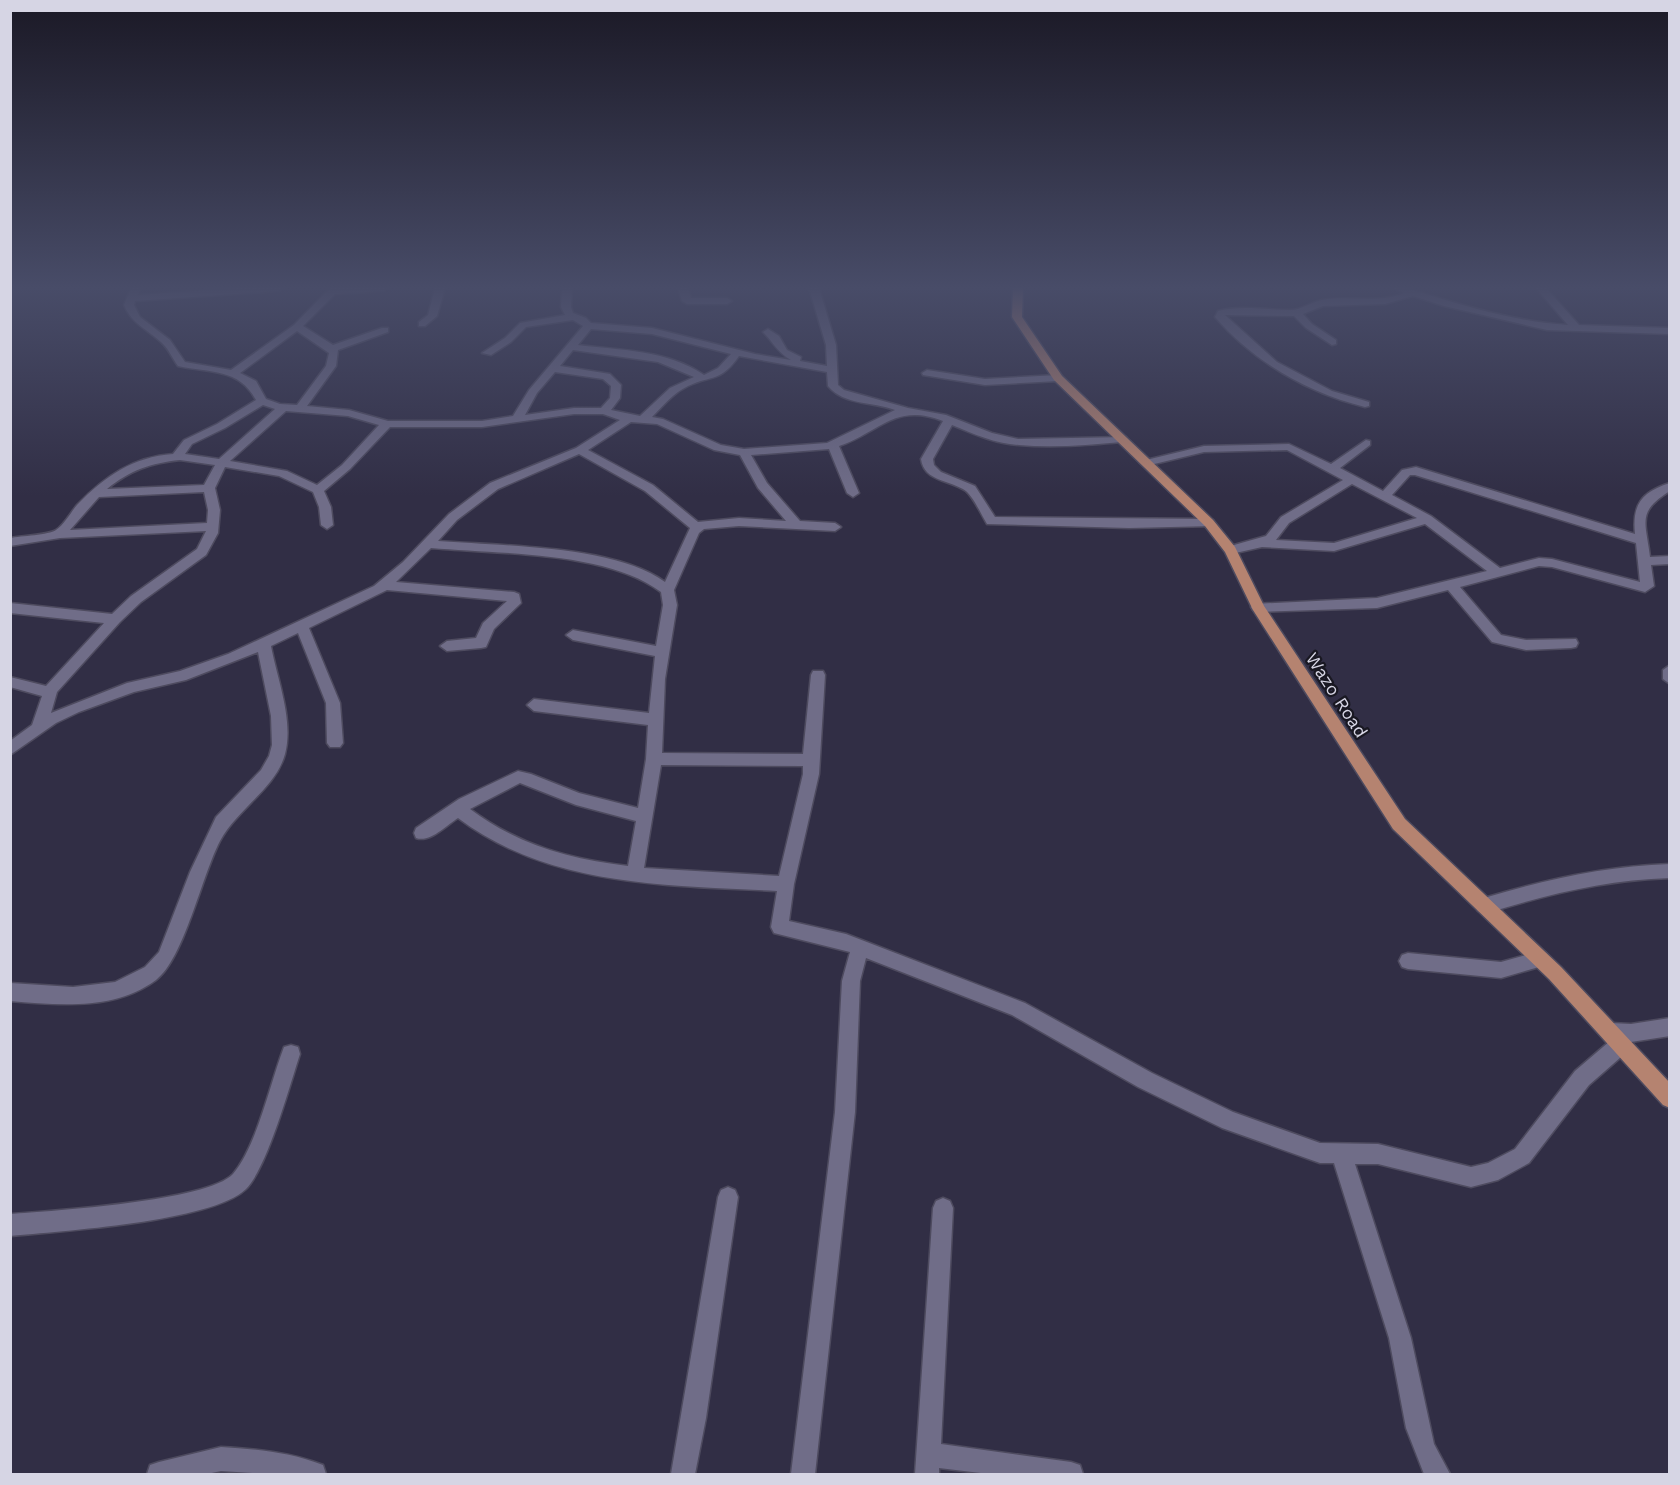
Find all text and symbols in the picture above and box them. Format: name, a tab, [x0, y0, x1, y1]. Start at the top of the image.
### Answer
street label: Wazo Road	[1302, 649, 1372, 741]

